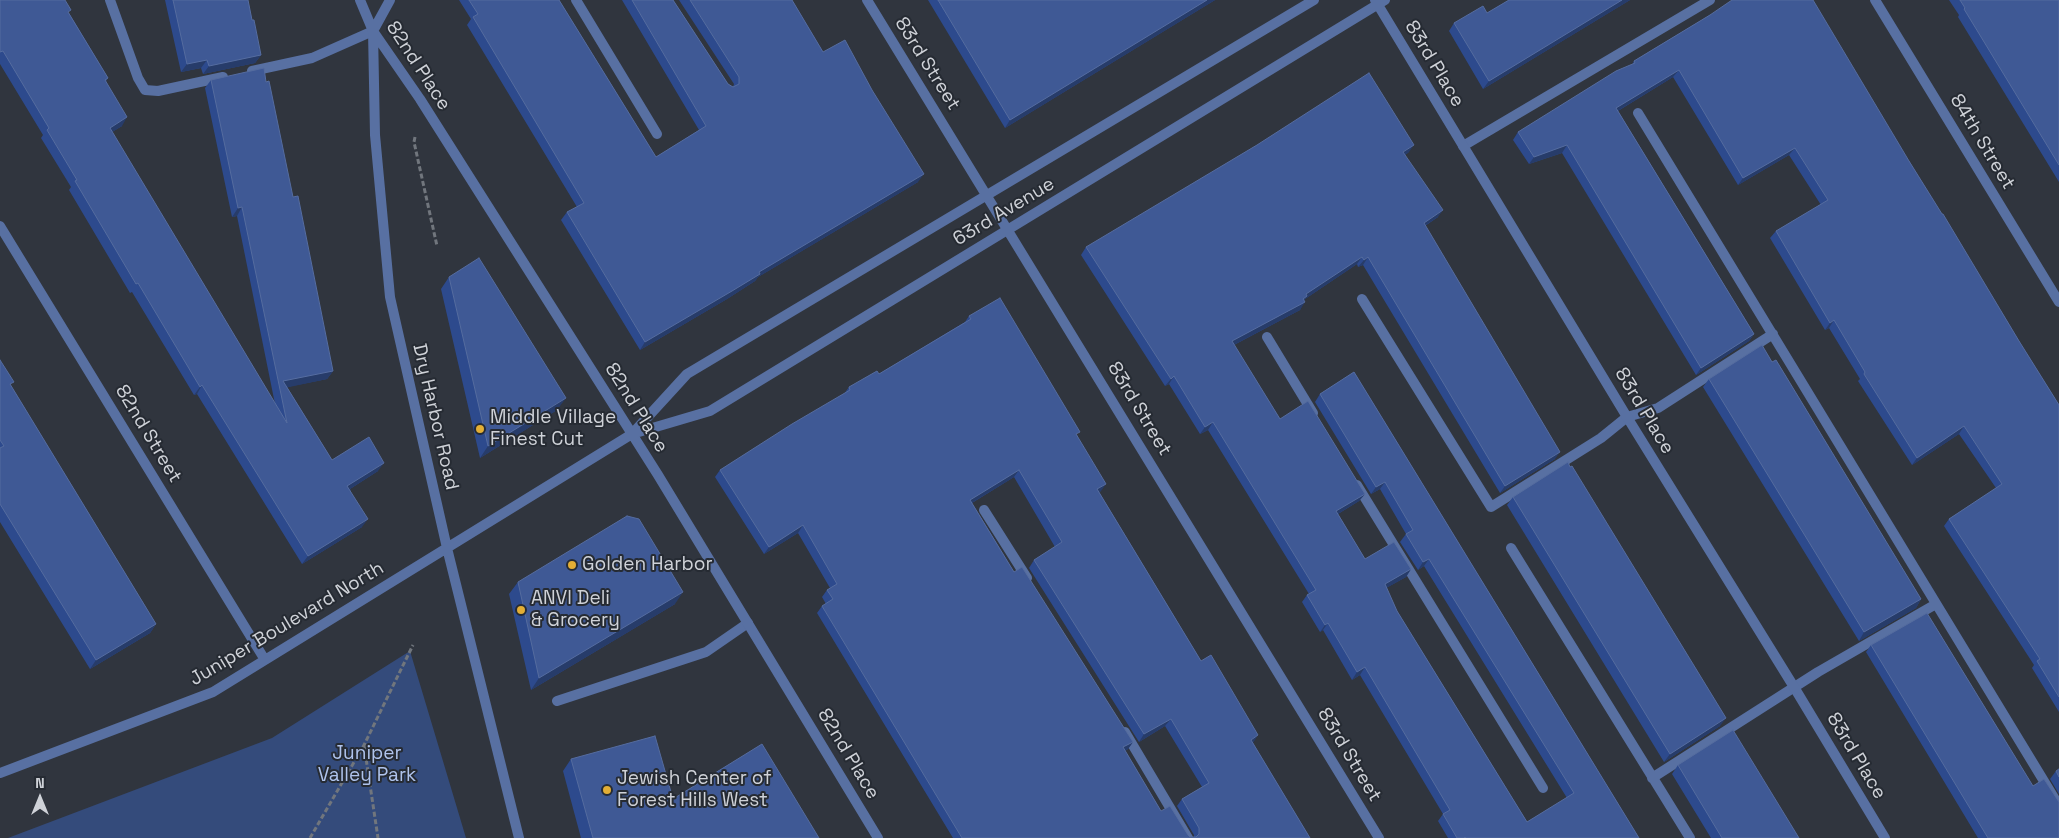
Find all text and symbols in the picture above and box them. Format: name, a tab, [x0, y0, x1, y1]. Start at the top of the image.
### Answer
street label: 83rd Street	[889, 13, 965, 115]
street label: 82nd Place	[381, 17, 455, 115]
street label: 83rd Place	[1399, 17, 1469, 111]
street label: 84th Street	[1945, 90, 2019, 194]
street label: 63rd Avenue	[949, 173, 1059, 251]
street label: Dry Harbor Road	[407, 342, 463, 492]
street label: 83rd Street	[1102, 358, 1176, 460]
street label: 82nd Place	[599, 359, 673, 457]
street label: 83rd Place	[1609, 364, 1679, 458]
street label: 82nd Street	[110, 381, 186, 487]
place label: Middle Village Finest Cut	[490, 407, 616, 451]
marker: Middle Village Finest Cut	[474, 423, 486, 435]
place label: Golden Harbor	[582, 554, 713, 576]
street label: Juniper Boulevard North	[186, 557, 388, 691]
marker: Golden Harbor	[566, 559, 578, 571]
place label: ANVI Deli & Grocery	[531, 588, 620, 632]
marker: ANVI Deli & Grocery	[515, 604, 527, 616]
street label: 83rd Street	[1312, 704, 1386, 806]
street label: 82nd Place	[812, 705, 884, 803]
street label: 83rd Place	[1821, 709, 1891, 803]
park label: Juniper Valley Park	[318, 743, 416, 787]
place label: Jewish Center of Forest Hills West	[617, 768, 772, 812]
north arrow	[15, 773, 65, 823]
text: N	[35, 774, 45, 792]
marker: Jewish Center of Forest Hills West	[601, 784, 613, 796]

